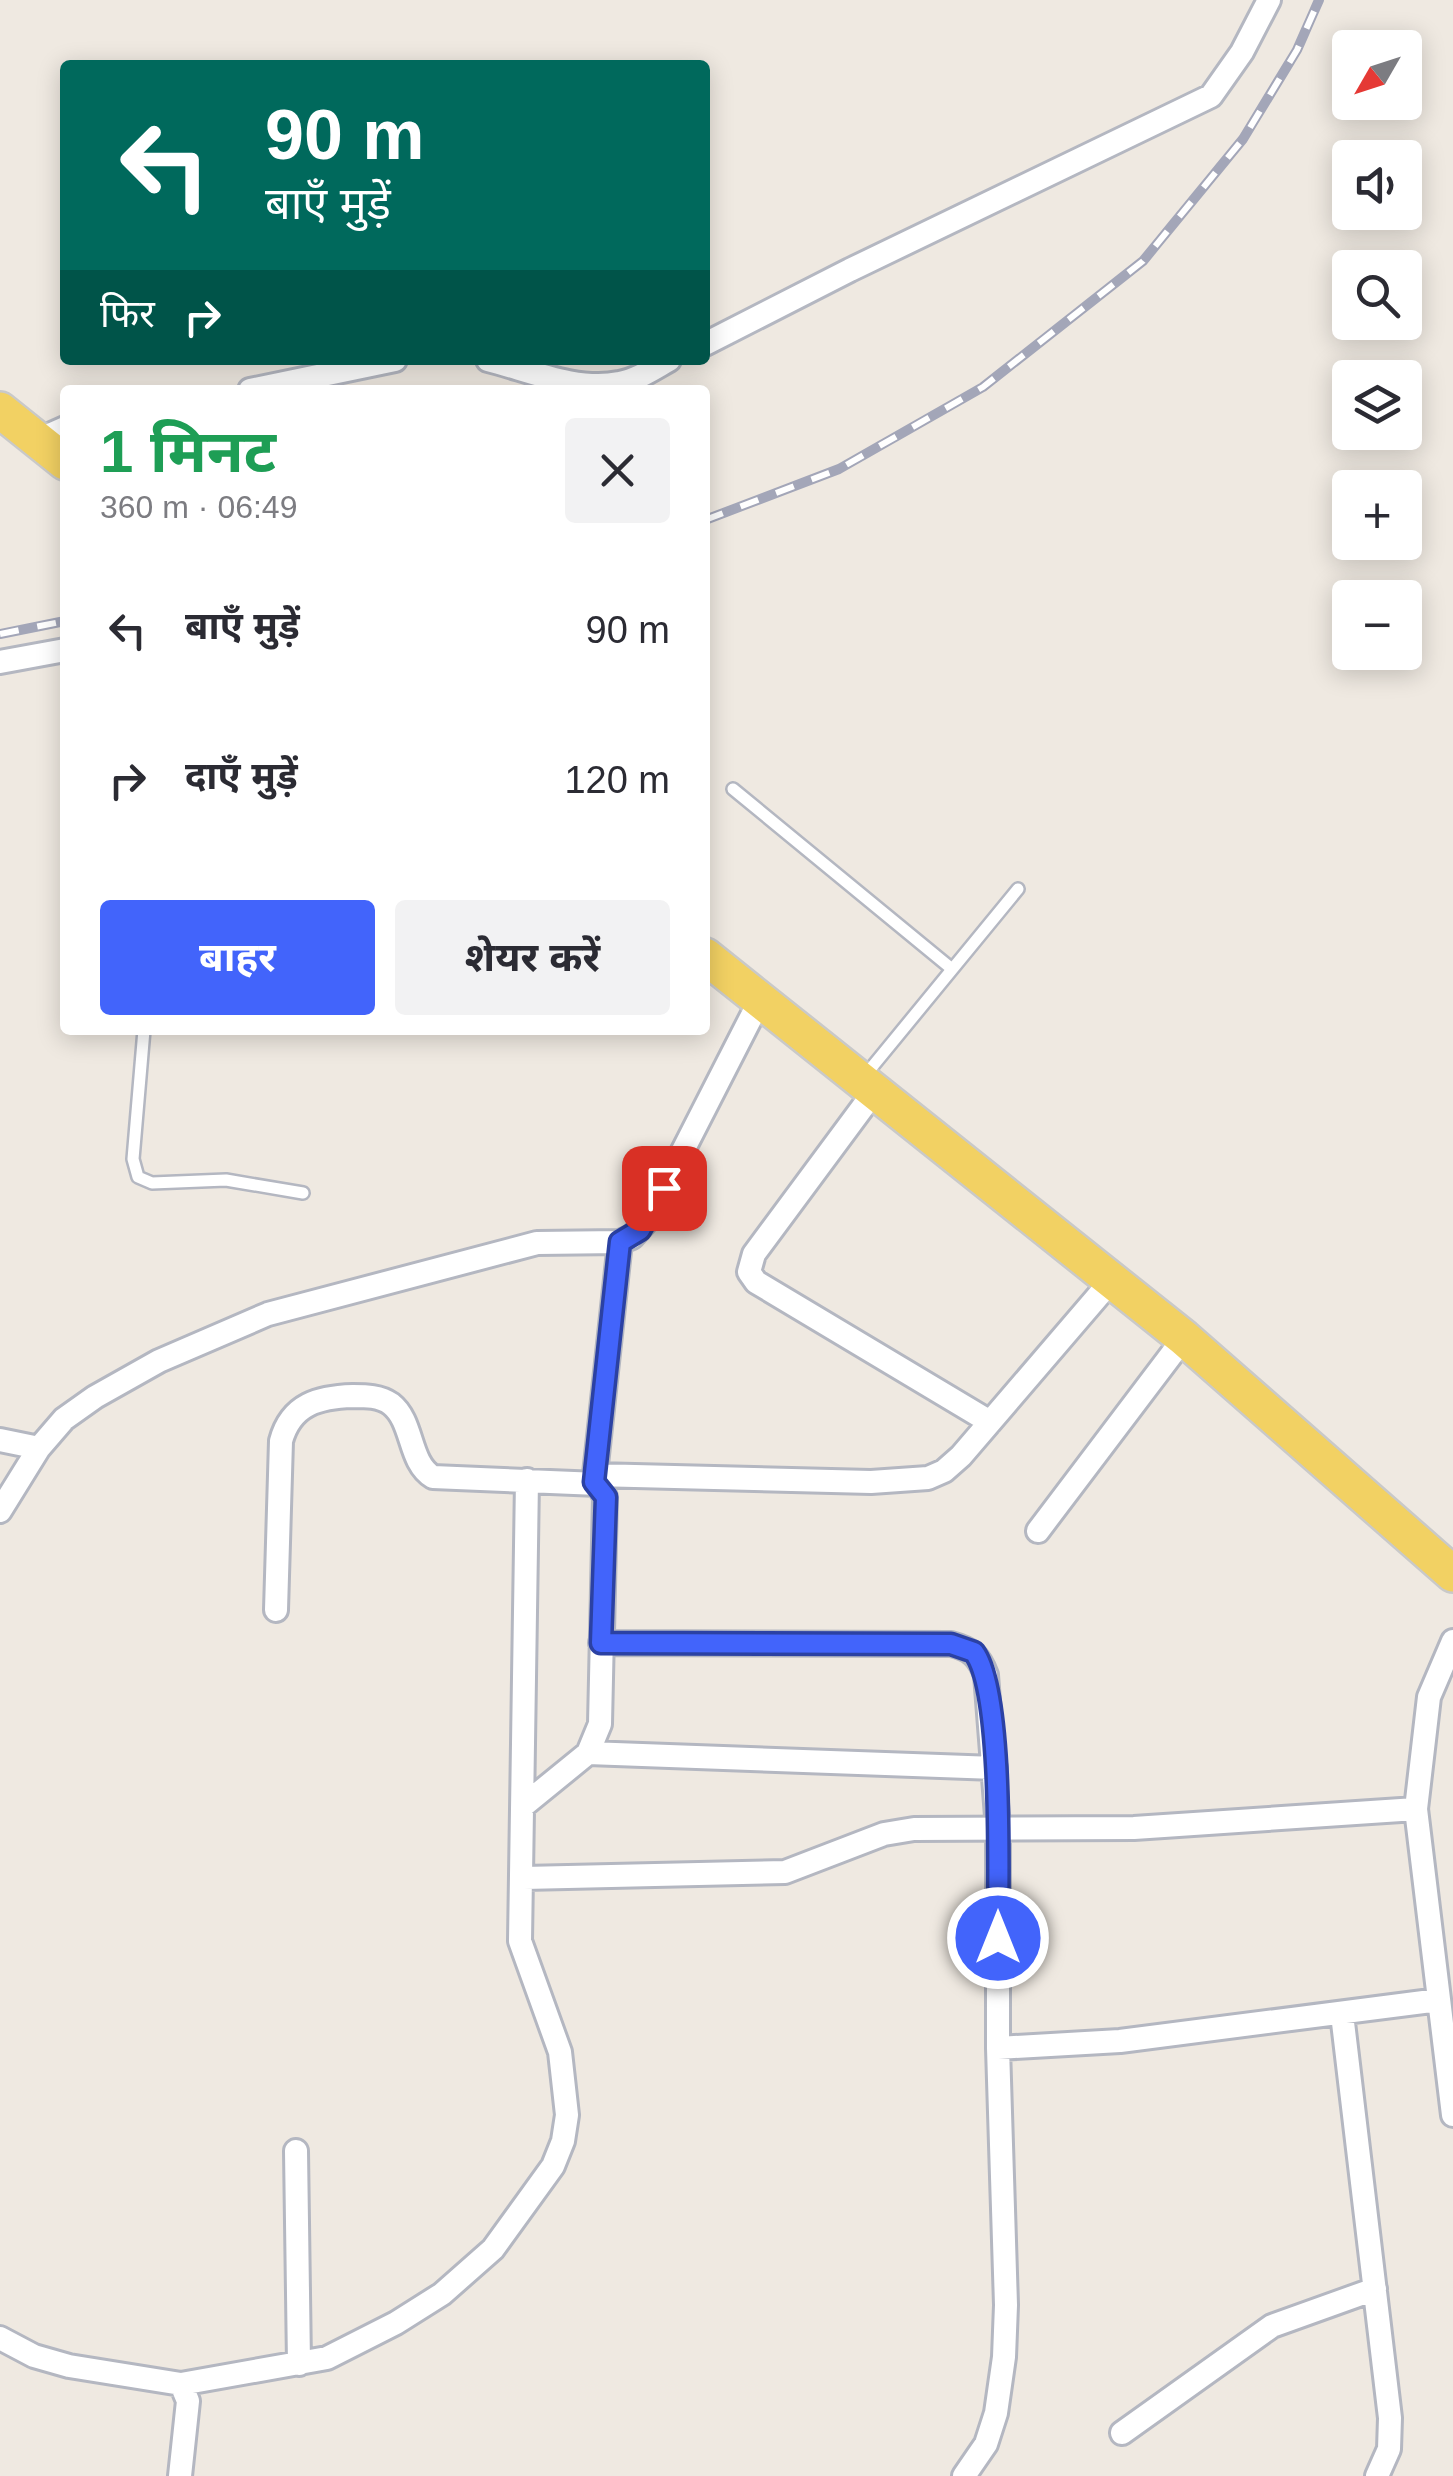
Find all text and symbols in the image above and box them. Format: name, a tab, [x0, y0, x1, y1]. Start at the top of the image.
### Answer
north arrow	[1332, 30, 1422, 120]
map controls	[1332, 30, 1422, 670]
text: 90 m	[265, 96, 425, 174]
icon: left	[100, 100, 230, 230]
button: sound	[1332, 140, 1422, 230]
text: बाएँ मुड़ें	[265, 178, 391, 229]
button: search	[1332, 250, 1422, 340]
icon: right	[175, 290, 230, 345]
text: फिर	[100, 293, 155, 335]
button: layers	[1332, 360, 1422, 450]
text: 1 मिनट	[100, 418, 276, 485]
button: close	[565, 418, 670, 523]
button: +	[1332, 470, 1422, 560]
text: 360 m · 06:49	[100, 489, 297, 525]
button: −	[1332, 580, 1422, 670]
icon: left	[100, 603, 155, 658]
text: बाएँ मुड़ें	[185, 605, 300, 647]
text: 90 m	[586, 609, 670, 651]
icon: right	[100, 753, 155, 808]
text: दाएँ मुड़ें	[185, 755, 298, 797]
text: 120 m	[564, 759, 670, 801]
button: बाहर	[100, 900, 375, 1015]
button: शेयर करें	[395, 900, 670, 1015]
pin	[622, 1146, 707, 1231]
icon: arrive	[637, 1161, 692, 1216]
position arrow	[946, 1886, 1050, 1990]

